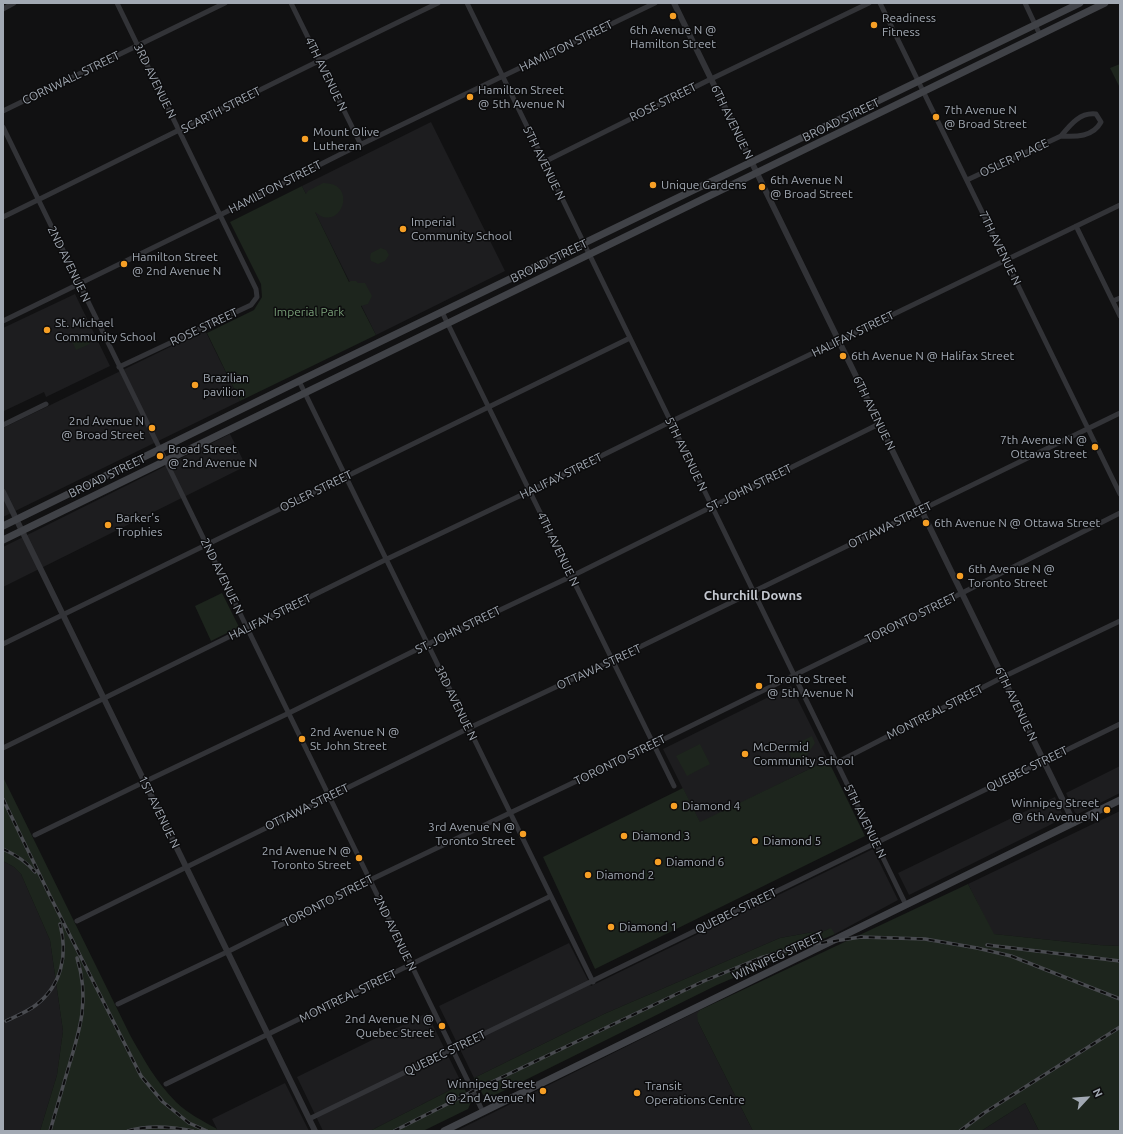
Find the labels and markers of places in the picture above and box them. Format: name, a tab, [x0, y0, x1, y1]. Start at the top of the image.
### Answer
marker: 6th Avenue N @ Hamilton Street	[668, 11, 678, 21]
place label: Readiness Fitness	[882, 11, 936, 39]
marker: Readiness Fitness	[869, 20, 879, 30]
place label: 6th Avenue N @ Hamilton Street	[630, 23, 716, 51]
place label: Hamilton Street @ 5th Avenue N	[478, 83, 565, 111]
marker: Hamilton Street @ 5th Avenue N	[465, 92, 475, 102]
place label: 7th Avenue N @ Broad Street	[944, 103, 1027, 131]
marker: 7th Avenue N @ Broad Street	[931, 112, 941, 122]
place label: Mount Olive Lutheran	[313, 125, 379, 153]
marker: Mount Olive Lutheran	[300, 134, 310, 144]
place label: 6th Avenue N @ Broad Street	[770, 173, 853, 201]
place label: Unique Gardens	[661, 178, 747, 192]
marker: Unique Gardens	[648, 180, 658, 190]
marker: 6th Avenue N @ Broad Street	[757, 182, 767, 192]
place label: Imperial Community School	[411, 215, 512, 243]
marker: Imperial Community School	[398, 224, 408, 234]
place label: Hamilton Street @ 2nd Avenue N	[132, 250, 221, 278]
marker: Hamilton Street @ 2nd Avenue N	[119, 259, 129, 269]
place label: St. Michael Community School	[55, 316, 156, 344]
marker: St. Michael Community School	[42, 325, 52, 335]
place label: 6th Avenue N @ Halifax Street	[851, 349, 1014, 363]
marker: 6th Avenue N @ Halifax Street	[838, 351, 848, 361]
place label: Brazilian pavilion	[203, 371, 249, 399]
marker: Brazilian pavilion	[190, 380, 200, 390]
place label: 2nd Avenue N @ Broad Street	[61, 414, 144, 442]
marker: 2nd Avenue N @ Broad Street	[147, 423, 157, 433]
place label: 7th Avenue N @ Ottawa Street	[1000, 433, 1087, 461]
place label: Broad Street @ 2nd Avenue N	[168, 442, 257, 470]
marker: 7th Avenue N @ Ottawa Street	[1090, 442, 1100, 452]
marker: Broad Street @ 2nd Avenue N	[155, 451, 165, 461]
place label: Barker's Trophies	[116, 511, 162, 539]
place label: 6th Avenue N @ Ottawa Street	[934, 516, 1100, 530]
marker: 6th Avenue N @ Ottawa Street	[921, 518, 931, 528]
marker: Barker's Trophies	[103, 520, 113, 530]
place label: 6th Avenue N @ Toronto Street	[968, 562, 1055, 590]
marker: 6th Avenue N @ Toronto Street	[955, 571, 965, 581]
place label: Toronto Street @ 5th Avenue N	[767, 672, 854, 700]
marker: Toronto Street @ 5th Avenue N	[754, 681, 764, 691]
place label: 2nd Avenue N @ St John Street	[310, 725, 399, 753]
marker: 2nd Avenue N @ St John Street	[297, 734, 307, 744]
place label: McDermid Community School	[753, 740, 854, 768]
marker: McDermid Community School	[740, 749, 750, 759]
place label: Winnipeg Street @ 6th Avenue N	[1011, 796, 1099, 824]
place label: Diamond 4	[682, 799, 740, 813]
marker: Diamond 4	[669, 801, 679, 811]
marker: Winnipeg Street @ 6th Avenue N	[1102, 805, 1112, 815]
place label: 3rd Avenue N @ Toronto Street	[428, 820, 515, 848]
marker: 3rd Avenue N @ Toronto Street	[518, 829, 528, 839]
place label: Diamond 3	[632, 829, 690, 843]
marker: Diamond 3	[619, 831, 629, 841]
place label: Diamond 5	[763, 834, 821, 848]
marker: Diamond 5	[750, 836, 760, 846]
place label: 2nd Avenue N @ Toronto Street	[262, 844, 351, 872]
marker: 2nd Avenue N @ Toronto Street	[354, 853, 364, 863]
place label: Diamond 6	[666, 855, 724, 869]
marker: Diamond 6	[653, 857, 663, 867]
place label: Diamond 2	[596, 868, 654, 882]
marker: Diamond 2	[583, 870, 593, 880]
place label: Diamond 1	[619, 920, 677, 934]
marker: Diamond 1	[606, 922, 616, 932]
place label: 2nd Avenue N @ Quebec Street	[345, 1012, 434, 1040]
marker: 2nd Avenue N @ Quebec Street	[437, 1021, 447, 1031]
place label: Winnipeg Street @ 2nd Avenue N	[446, 1077, 535, 1105]
place label: Transit Operations Centre	[645, 1079, 745, 1107]
marker: Winnipeg Street @ 2nd Avenue N	[538, 1086, 548, 1096]
marker: Transit Operations Centre	[632, 1088, 642, 1098]

